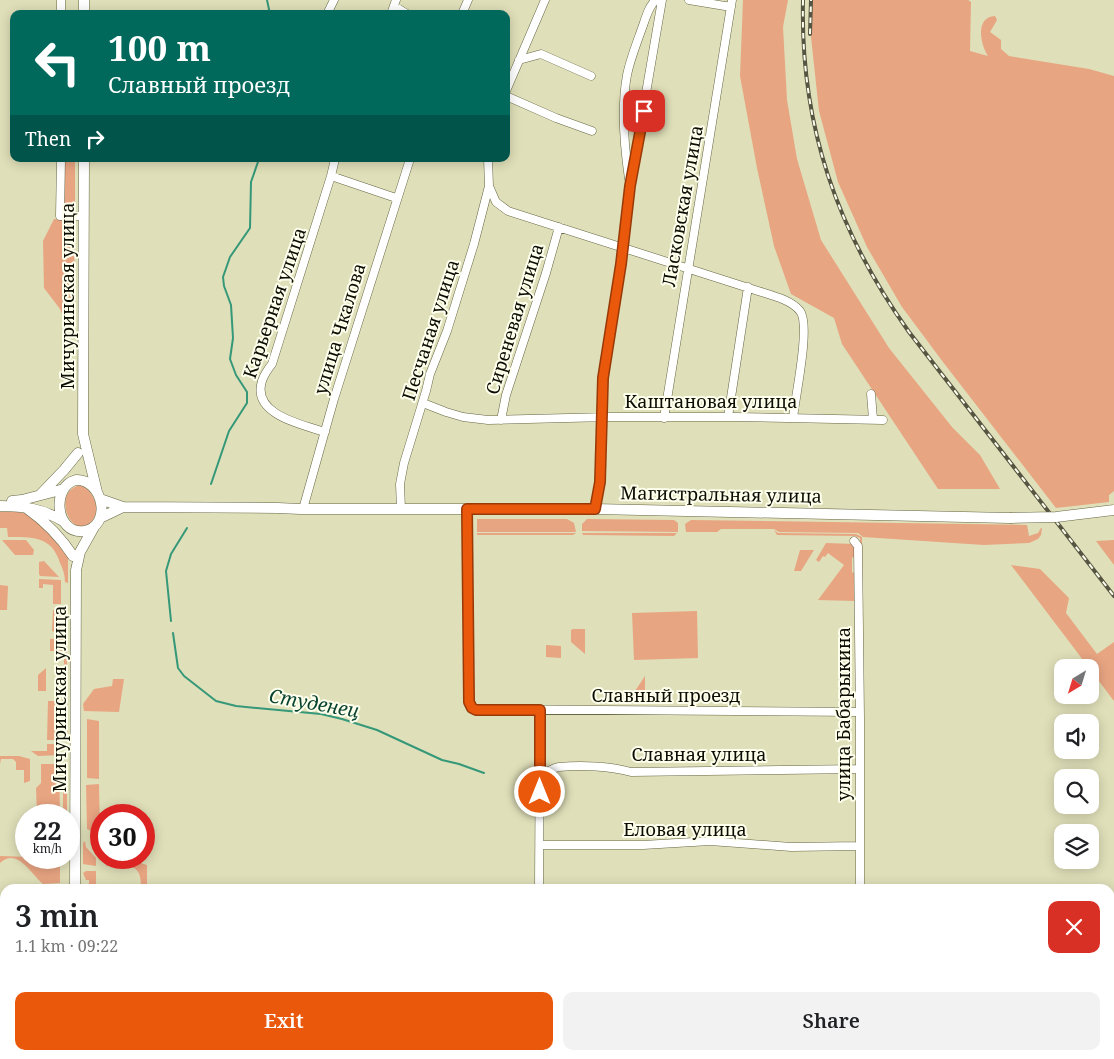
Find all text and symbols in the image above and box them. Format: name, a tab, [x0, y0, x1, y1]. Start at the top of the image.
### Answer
text: 100 m	[108, 24, 211, 71]
icon: left	[25, 30, 90, 95]
text: Славный проезд	[108, 69, 290, 99]
pin	[623, 90, 665, 132]
icon: arrive	[630, 97, 658, 125]
street label: Ласковская улица	[656, 123, 708, 288]
icon: right	[81, 125, 109, 153]
text: Then	[25, 126, 71, 152]
street label: Мичуринская улица	[55, 203, 79, 389]
street label: Карьерная улица	[237, 224, 311, 381]
street label: Сиреневая улица	[480, 240, 548, 397]
street label: Песчаная улица	[396, 256, 464, 403]
street label: улица Чкалова	[308, 260, 370, 397]
street label: Каштановая улица	[625, 389, 797, 413]
street label: Магистральная улица	[620, 480, 822, 508]
street label: Мичуринская улица	[47, 606, 71, 792]
street label: улица Бабарыкина	[831, 627, 855, 801]
north arrow	[1054, 659, 1099, 704]
map controls	[1054, 659, 1099, 869]
water label: Студенец	[267, 682, 361, 724]
street label: Славный проезд	[592, 683, 740, 707]
button: sound	[1054, 714, 1099, 759]
street label: Славная улица	[631, 742, 767, 766]
position arrow	[513, 765, 565, 817]
button: search	[1054, 769, 1099, 814]
speed limit sign: 30	[90, 804, 155, 869]
text: 22	[33, 813, 62, 847]
street label: Еловая улица	[623, 817, 747, 841]
button: layers	[1054, 824, 1099, 869]
text: km/h	[33, 840, 62, 857]
text: 3 min	[15, 895, 99, 936]
button: close	[1048, 901, 1100, 953]
text: 1.1 km · 09:22	[15, 935, 118, 957]
button: Exit	[15, 992, 553, 1050]
button: Share	[563, 992, 1100, 1050]

